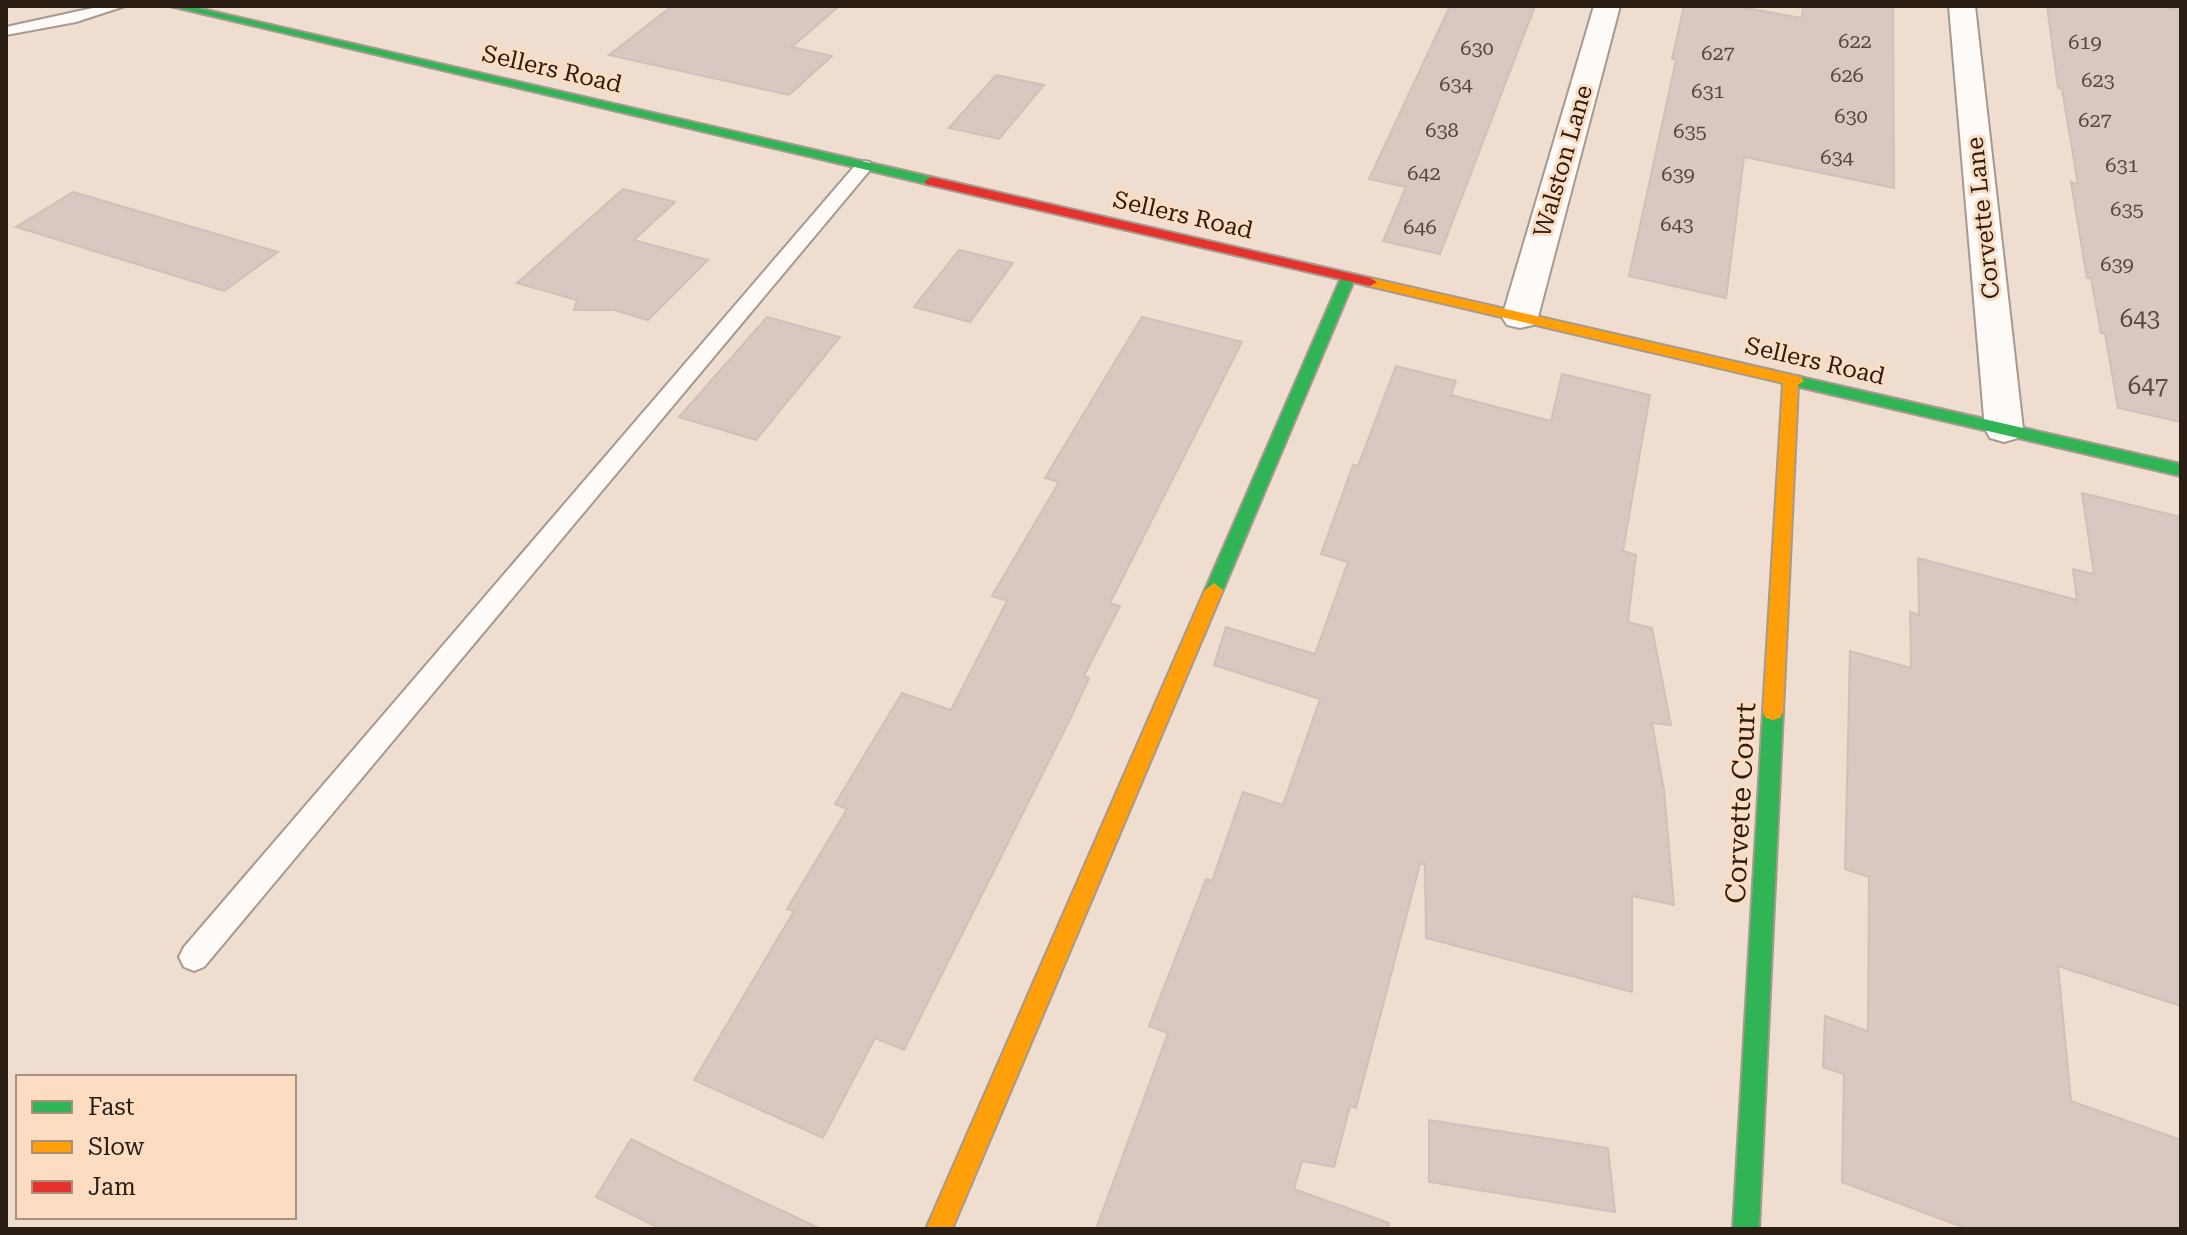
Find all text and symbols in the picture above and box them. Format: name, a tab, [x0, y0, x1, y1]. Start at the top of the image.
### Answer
house number: 622	[1838, 29, 1872, 53]
house number: 619	[2068, 30, 2102, 54]
house number: 630	[1460, 36, 1494, 60]
street label: Sellers Road	[479, 39, 625, 99]
house number: 627	[1701, 41, 1735, 65]
house number: 626	[1830, 63, 1864, 87]
house number: 623	[2081, 68, 2115, 92]
house number: 634	[1439, 72, 1474, 96]
house number: 631	[1691, 79, 1725, 103]
street label: Walston Lane	[1528, 82, 1598, 240]
house number: 630	[1834, 104, 1868, 128]
house number: 627	[2078, 108, 2112, 132]
house number: 638	[1425, 118, 1459, 142]
house number: 635	[1673, 119, 1707, 143]
street label: Corvette Lane	[1961, 136, 2005, 300]
house number: 634	[1820, 145, 1855, 169]
house number: 631	[2105, 153, 2139, 177]
house number: 642	[1407, 161, 1441, 185]
house number: 639	[1661, 162, 1695, 186]
street label: Sellers Road	[1110, 185, 1256, 245]
house number: 635	[2110, 197, 2144, 221]
house number: 643	[1660, 212, 1694, 236]
house number: 646	[1403, 215, 1437, 239]
house number: 639	[2100, 252, 2134, 276]
house number: 643	[2120, 305, 2160, 333]
street label: Sellers Road	[1742, 331, 1888, 391]
house number: 647	[2128, 372, 2168, 400]
street label: Corvette Court	[1719, 702, 1762, 904]
legend	[16, 1075, 296, 1219]
text: Fast	[88, 1093, 135, 1121]
text: Slow	[88, 1133, 145, 1161]
text: Jam	[88, 1173, 136, 1201]

